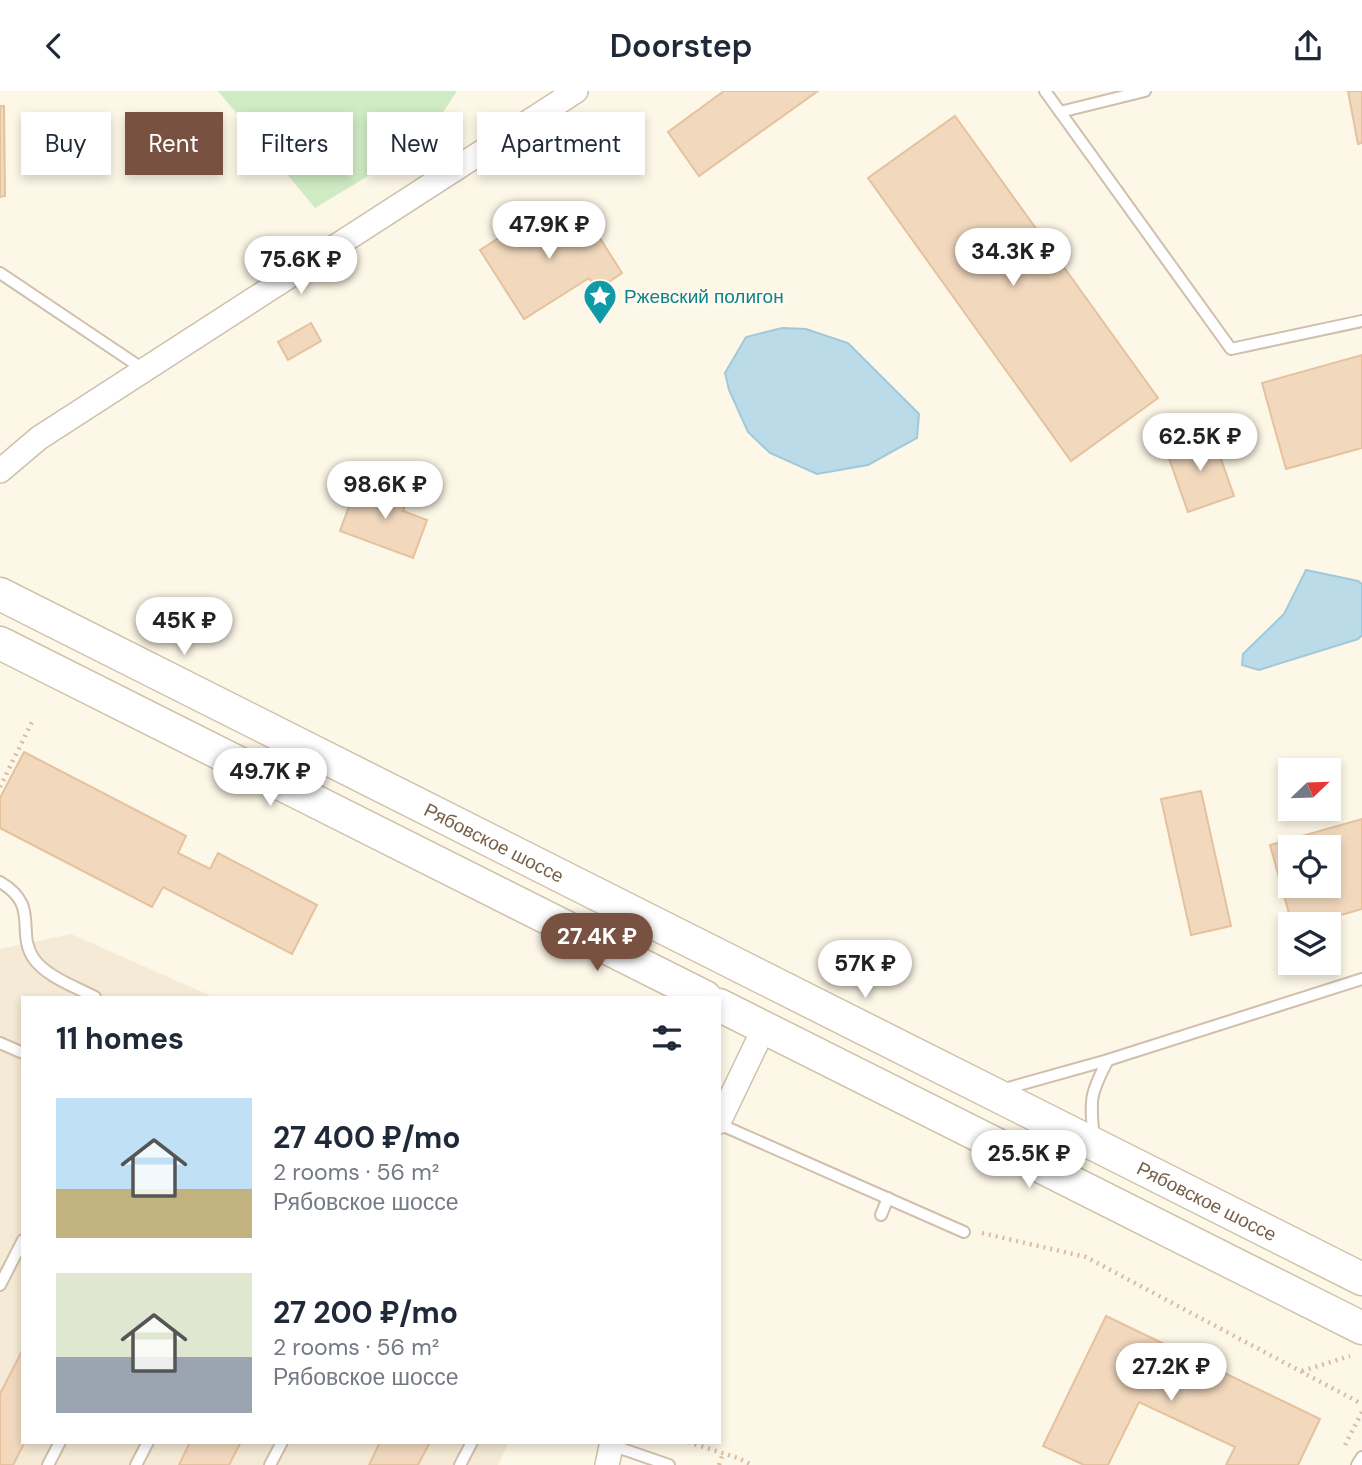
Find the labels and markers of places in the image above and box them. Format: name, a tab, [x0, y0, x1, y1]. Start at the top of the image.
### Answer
pin: 47.9K ₽	[484, 201, 614, 261]
pin: 34.3K ₽	[948, 229, 1078, 288]
pin: 75.6K ₽	[236, 237, 366, 296]
place icon: Ржевский полигон	[581, 277, 619, 326]
place label: Ржевский полигон	[624, 284, 784, 309]
pin: 62.5K ₽	[1135, 413, 1265, 473]
pin: 98.6K ₽	[320, 461, 450, 521]
pin: 45K ₽	[135, 597, 233, 657]
pin: 49.7K ₽	[205, 749, 335, 808]
pin: 27.4K ₽	[532, 913, 662, 973]
pin: 57K ₽	[816, 941, 914, 1000]
pin: 25.5K ₽	[964, 1131, 1094, 1190]
pin: 27.2K ₽	[1106, 1343, 1236, 1403]

